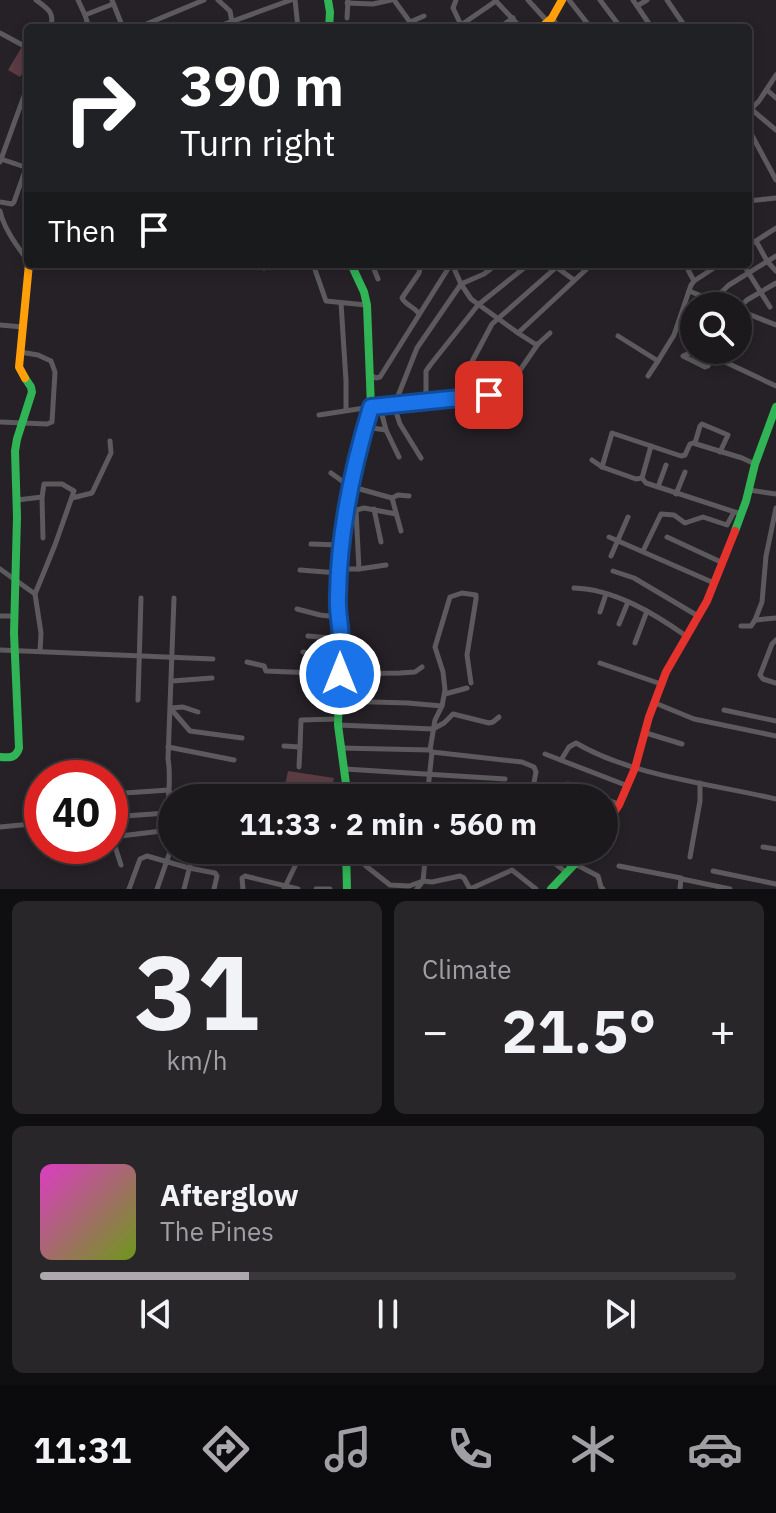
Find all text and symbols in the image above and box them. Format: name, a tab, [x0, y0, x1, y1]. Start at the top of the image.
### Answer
text: 390 m	[180, 49, 344, 121]
icon: right	[48, 56, 152, 160]
text: Turn right	[180, 119, 336, 166]
icon: arrive	[132, 208, 176, 252]
text: Then	[48, 211, 116, 250]
map controls	[680, 292, 752, 364]
button: search	[680, 292, 752, 364]
pin	[455, 361, 523, 429]
icon: arrive	[467, 373, 511, 417]
position arrow	[298, 632, 382, 716]
speed limit sign: 40	[24, 760, 128, 864]
text: 11:33 · 2 min · 560 m	[239, 804, 537, 843]
text: 31	[135, 923, 259, 1059]
text: Climate	[422, 952, 512, 986]
text: 21.5°	[502, 991, 656, 1070]
text: −	[422, 1002, 448, 1059]
text: +	[710, 1002, 736, 1059]
text: km/h	[166, 1043, 228, 1077]
text: Afterglow	[160, 1175, 299, 1214]
text: The Pines	[160, 1214, 274, 1248]
icon: previous	[134, 1292, 178, 1336]
icon: pause	[366, 1292, 410, 1336]
icon: next	[598, 1292, 642, 1336]
icon: directions	[198, 1421, 254, 1477]
icon: music	[320, 1421, 376, 1477]
icon: phone	[442, 1421, 498, 1477]
icon: climate	[565, 1421, 621, 1477]
icon: car	[687, 1421, 743, 1477]
text: 11:31	[33, 1426, 131, 1473]

